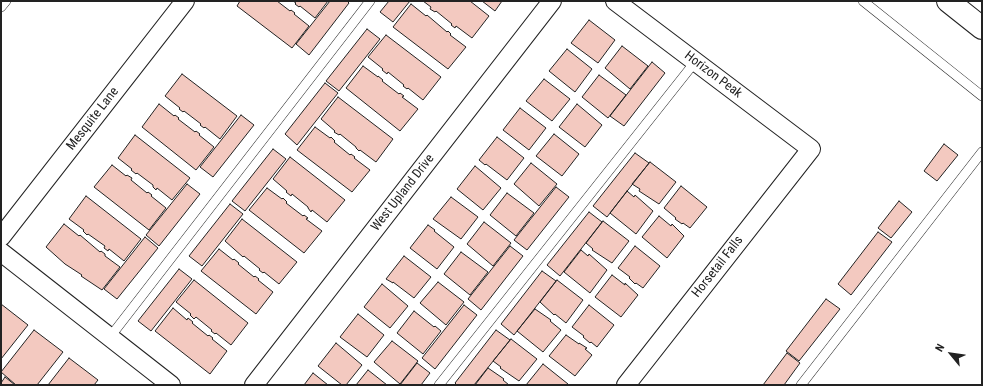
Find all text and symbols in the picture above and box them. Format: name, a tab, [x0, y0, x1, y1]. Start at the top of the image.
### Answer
street label: Horizon Peak	[681, 48, 745, 102]
street label: Mesquite Lane	[64, 85, 122, 153]
street label: West Upland Drive	[368, 151, 438, 235]
street label: Horsetail Falls	[689, 233, 747, 301]
north arrow	[931, 334, 971, 374]
text: N	[933, 342, 947, 354]

